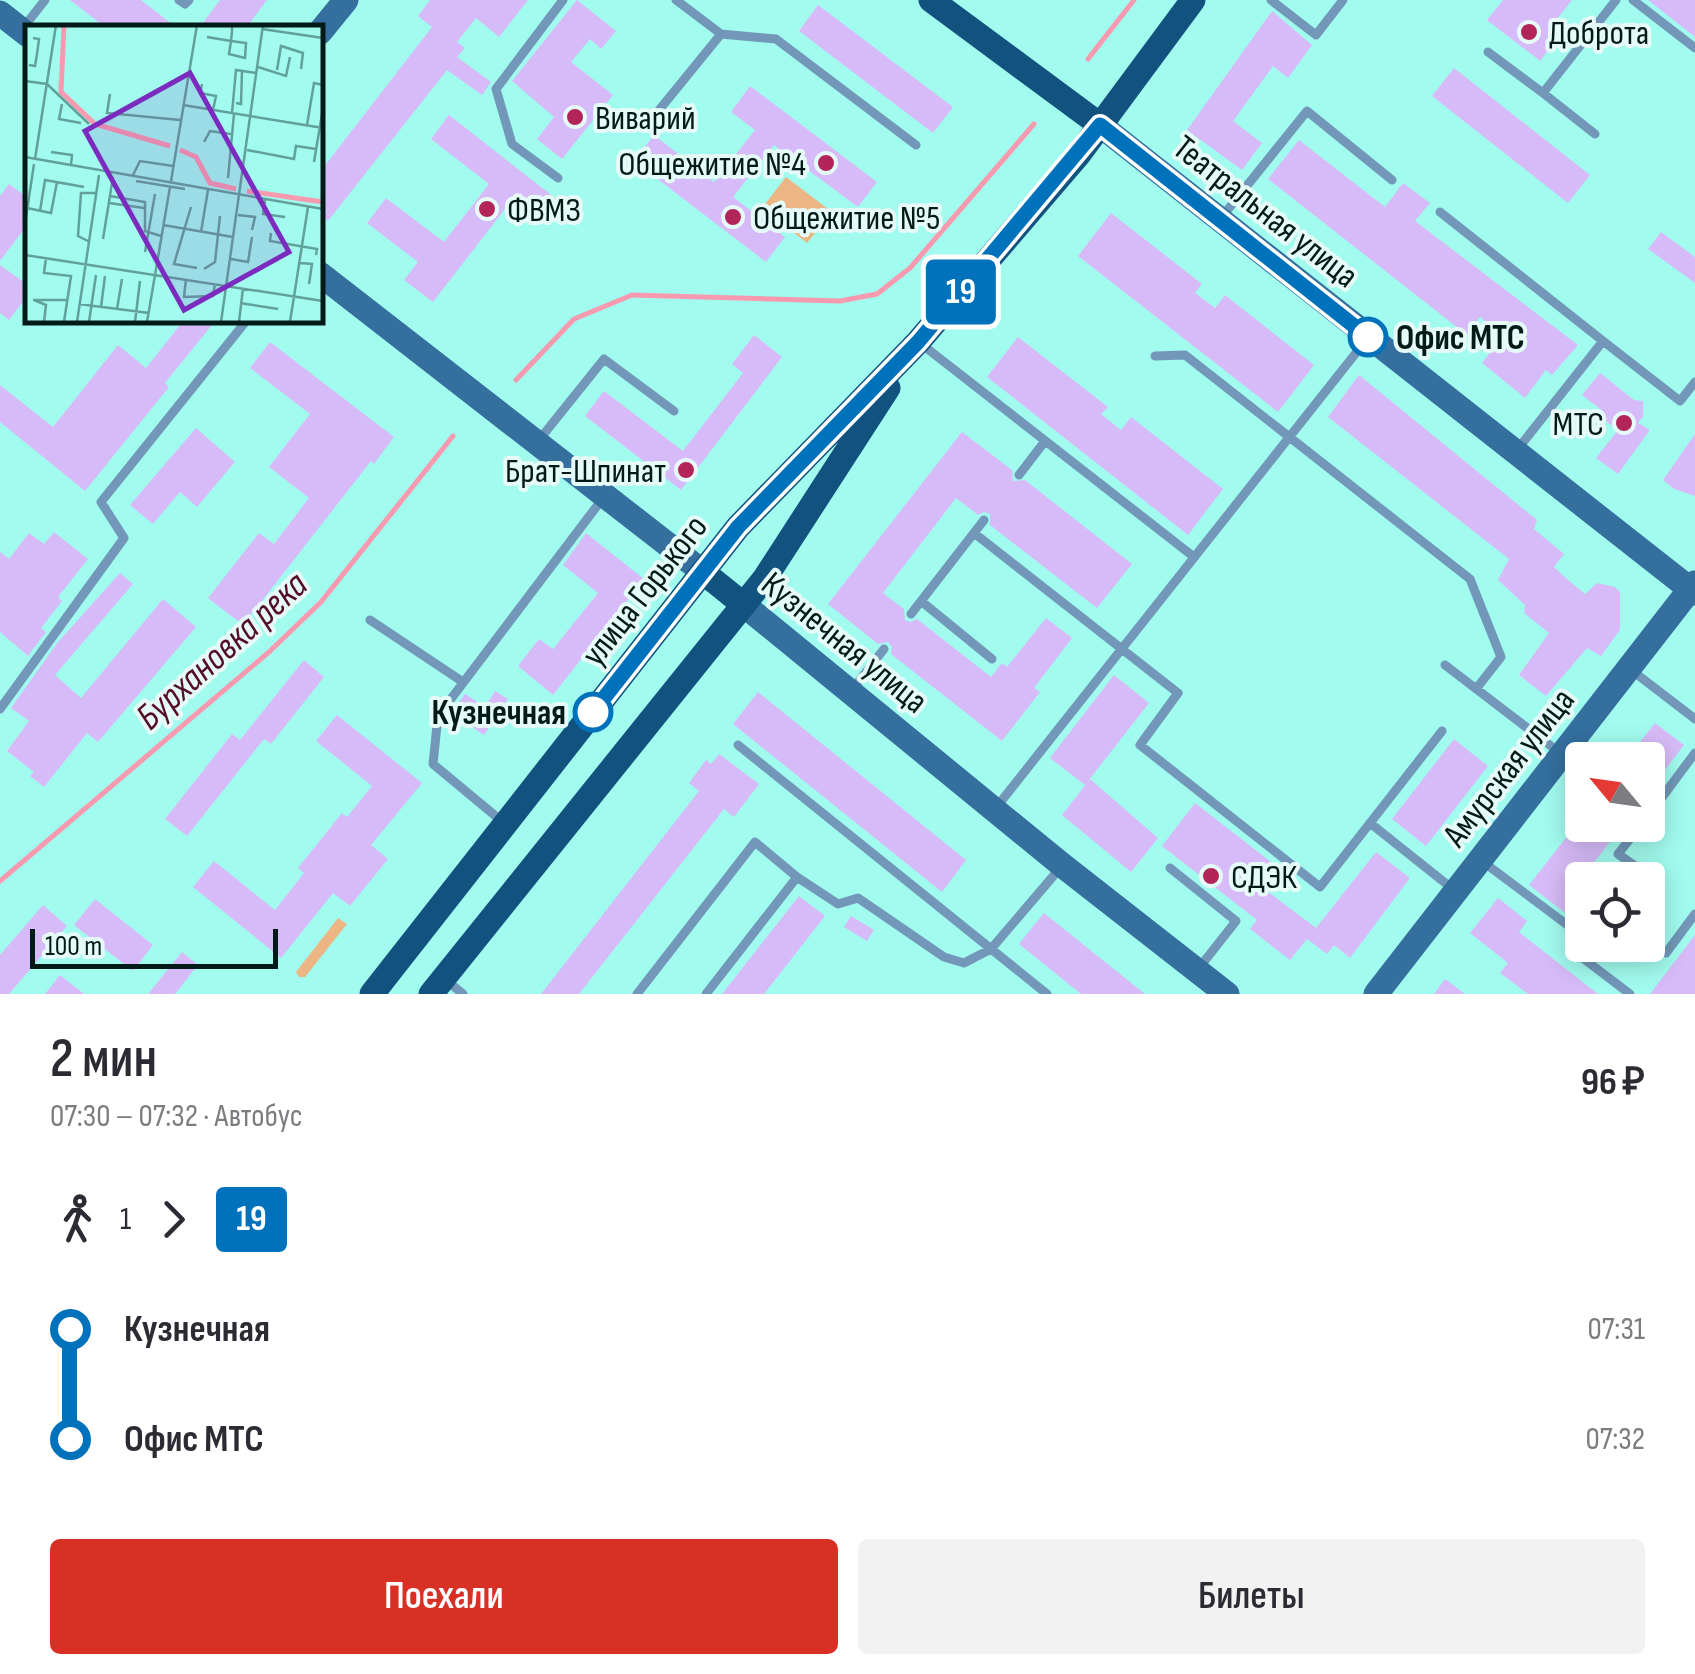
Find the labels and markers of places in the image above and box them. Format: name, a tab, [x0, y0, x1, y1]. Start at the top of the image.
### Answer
place label: Доброта	[1549, 12, 1649, 55]
marker: Доброта	[1518, 21, 1540, 43]
place label: Виварий	[595, 97, 696, 140]
marker: Виварий	[564, 106, 586, 128]
place label: Общежитие №4	[618, 143, 806, 186]
marker: Общежитие №4	[815, 152, 837, 174]
place label: ФВМЗ	[507, 189, 581, 232]
place label: Общежитие №5	[753, 197, 940, 240]
marker: ФВМЗ	[476, 198, 498, 220]
marker: Общежитие №5	[722, 206, 744, 228]
place label: Офис МТС	[1396, 317, 1525, 360]
marker: Офис МТС	[1349, 318, 1387, 356]
place label: МТС	[1553, 403, 1604, 446]
marker: МТС	[1613, 412, 1635, 434]
place label: Брат-Шпинат	[505, 450, 666, 493]
marker: Брат-Шпинат	[675, 459, 697, 481]
place label: Кузнечная	[432, 692, 566, 735]
marker: Кузнечная	[574, 693, 612, 731]
place label: СДЭК	[1231, 856, 1297, 899]
marker: СДЭК	[1200, 865, 1222, 887]

